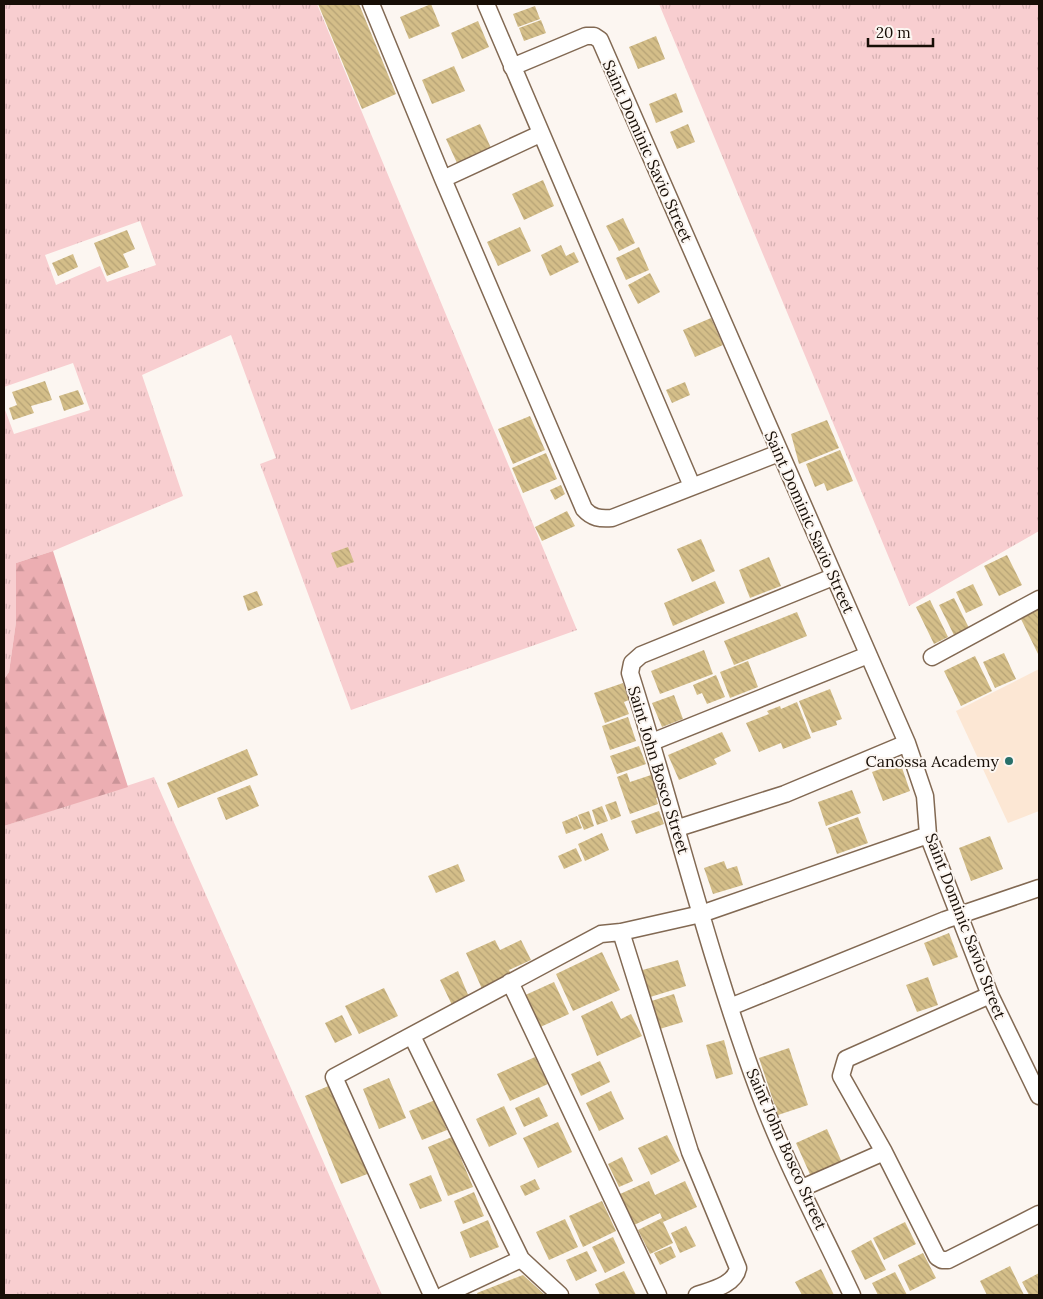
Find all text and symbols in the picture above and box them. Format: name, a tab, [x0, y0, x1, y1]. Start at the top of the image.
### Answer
scale bar	[868, 15, 933, 47]
text: 20 m	[876, 23, 911, 42]
street label: Saint Dominic Savio Street	[599, 57, 698, 246]
street label: Saint Dominic Savio Street	[761, 428, 860, 617]
street label: Saint John Bosco Street	[624, 684, 694, 857]
place label: Canossa Academy	[866, 751, 1000, 771]
marker: Canossa Academy	[1003, 755, 1015, 767]
street label: Saint Dominic Savio Street	[921, 830, 1011, 1022]
street label: Saint John Bosco Street	[742, 1065, 832, 1234]

